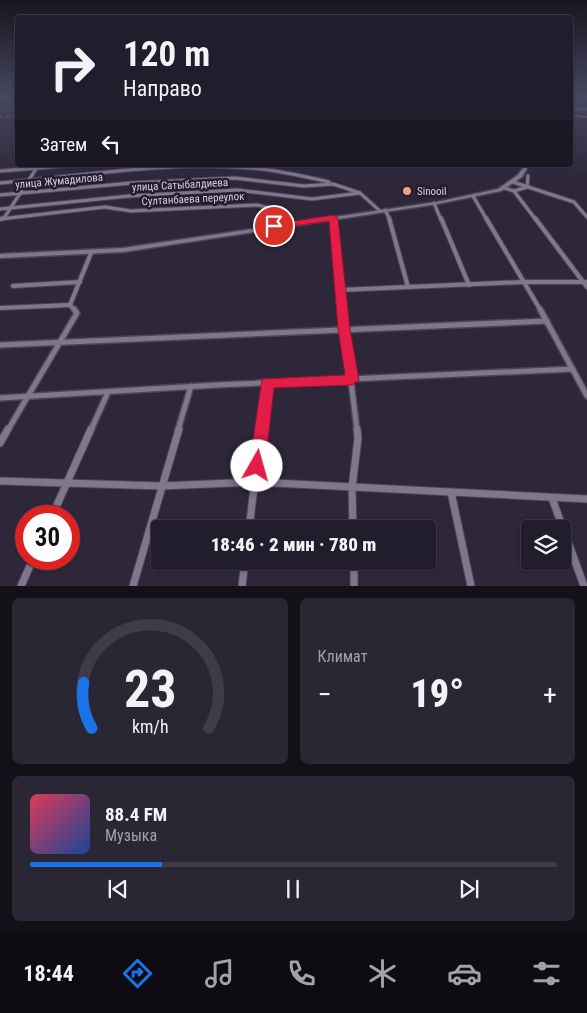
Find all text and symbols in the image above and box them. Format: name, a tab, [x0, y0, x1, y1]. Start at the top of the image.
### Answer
text: 120 m	[123, 34, 210, 75]
icon: right	[40, 35, 105, 100]
text: Направо	[123, 76, 202, 101]
icon: left	[97, 130, 125, 158]
text: Затем	[40, 133, 87, 156]
street label: улица Жумадилова	[15, 171, 103, 191]
street label: улица Сатыбалдиева	[132, 176, 228, 194]
marker: Sinooil	[401, 185, 413, 197]
place label: Sinooil	[417, 185, 447, 198]
street label: Султанбаева переулок	[141, 190, 245, 208]
pin	[253, 205, 295, 247]
icon: arrive	[260, 212, 288, 240]
position arrow	[230, 439, 282, 491]
speed limit sign: 30	[15, 505, 80, 570]
map controls	[521, 520, 571, 570]
button: layers	[521, 520, 571, 570]
text: 18:46 · 2 мин · 780 m	[211, 533, 376, 556]
text: Климат	[318, 647, 367, 666]
text: 23	[123, 659, 176, 720]
text: 19°	[411, 672, 464, 716]
text: −	[318, 678, 332, 711]
text: +	[543, 678, 557, 711]
text: km/h	[131, 716, 168, 737]
text: 88.4 FM	[105, 803, 167, 826]
text: Музыка	[105, 826, 157, 845]
icon: previous	[104, 875, 132, 903]
icon: pause	[279, 875, 307, 903]
icon: next	[455, 875, 483, 903]
icon: directions	[120, 956, 155, 991]
icon: music	[202, 956, 237, 991]
icon: phone	[284, 956, 319, 991]
icon: climate	[365, 956, 400, 991]
icon: car	[447, 956, 482, 991]
icon: filters	[529, 956, 564, 991]
text: 18:44	[23, 961, 74, 986]

